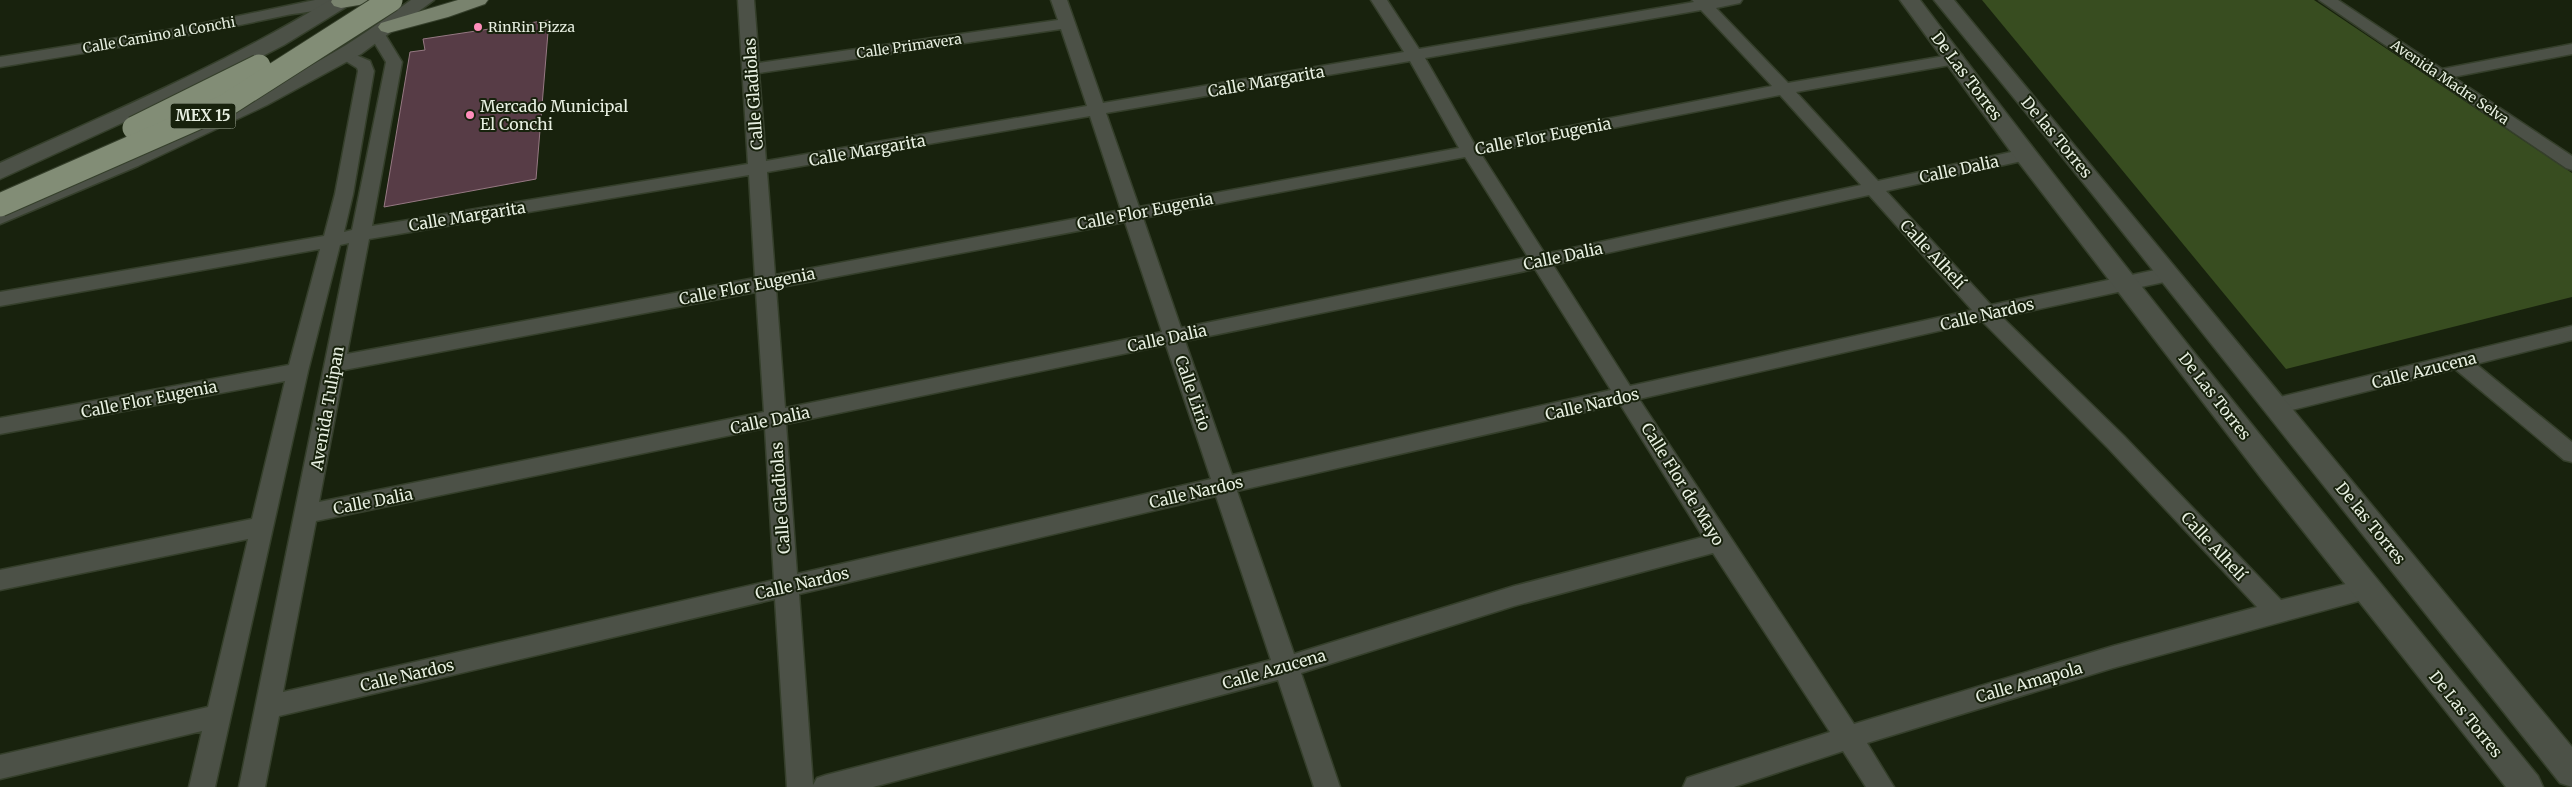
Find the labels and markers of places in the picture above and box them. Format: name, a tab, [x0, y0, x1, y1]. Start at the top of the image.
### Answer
place label: RinRin Pizza	[488, 18, 575, 36]
marker: RinRin Pizza	[472, 21, 484, 33]
place label: Mercado Municipal El Conchi	[480, 96, 628, 134]
marker: Mercado Municipal El Conchi	[464, 109, 476, 121]

